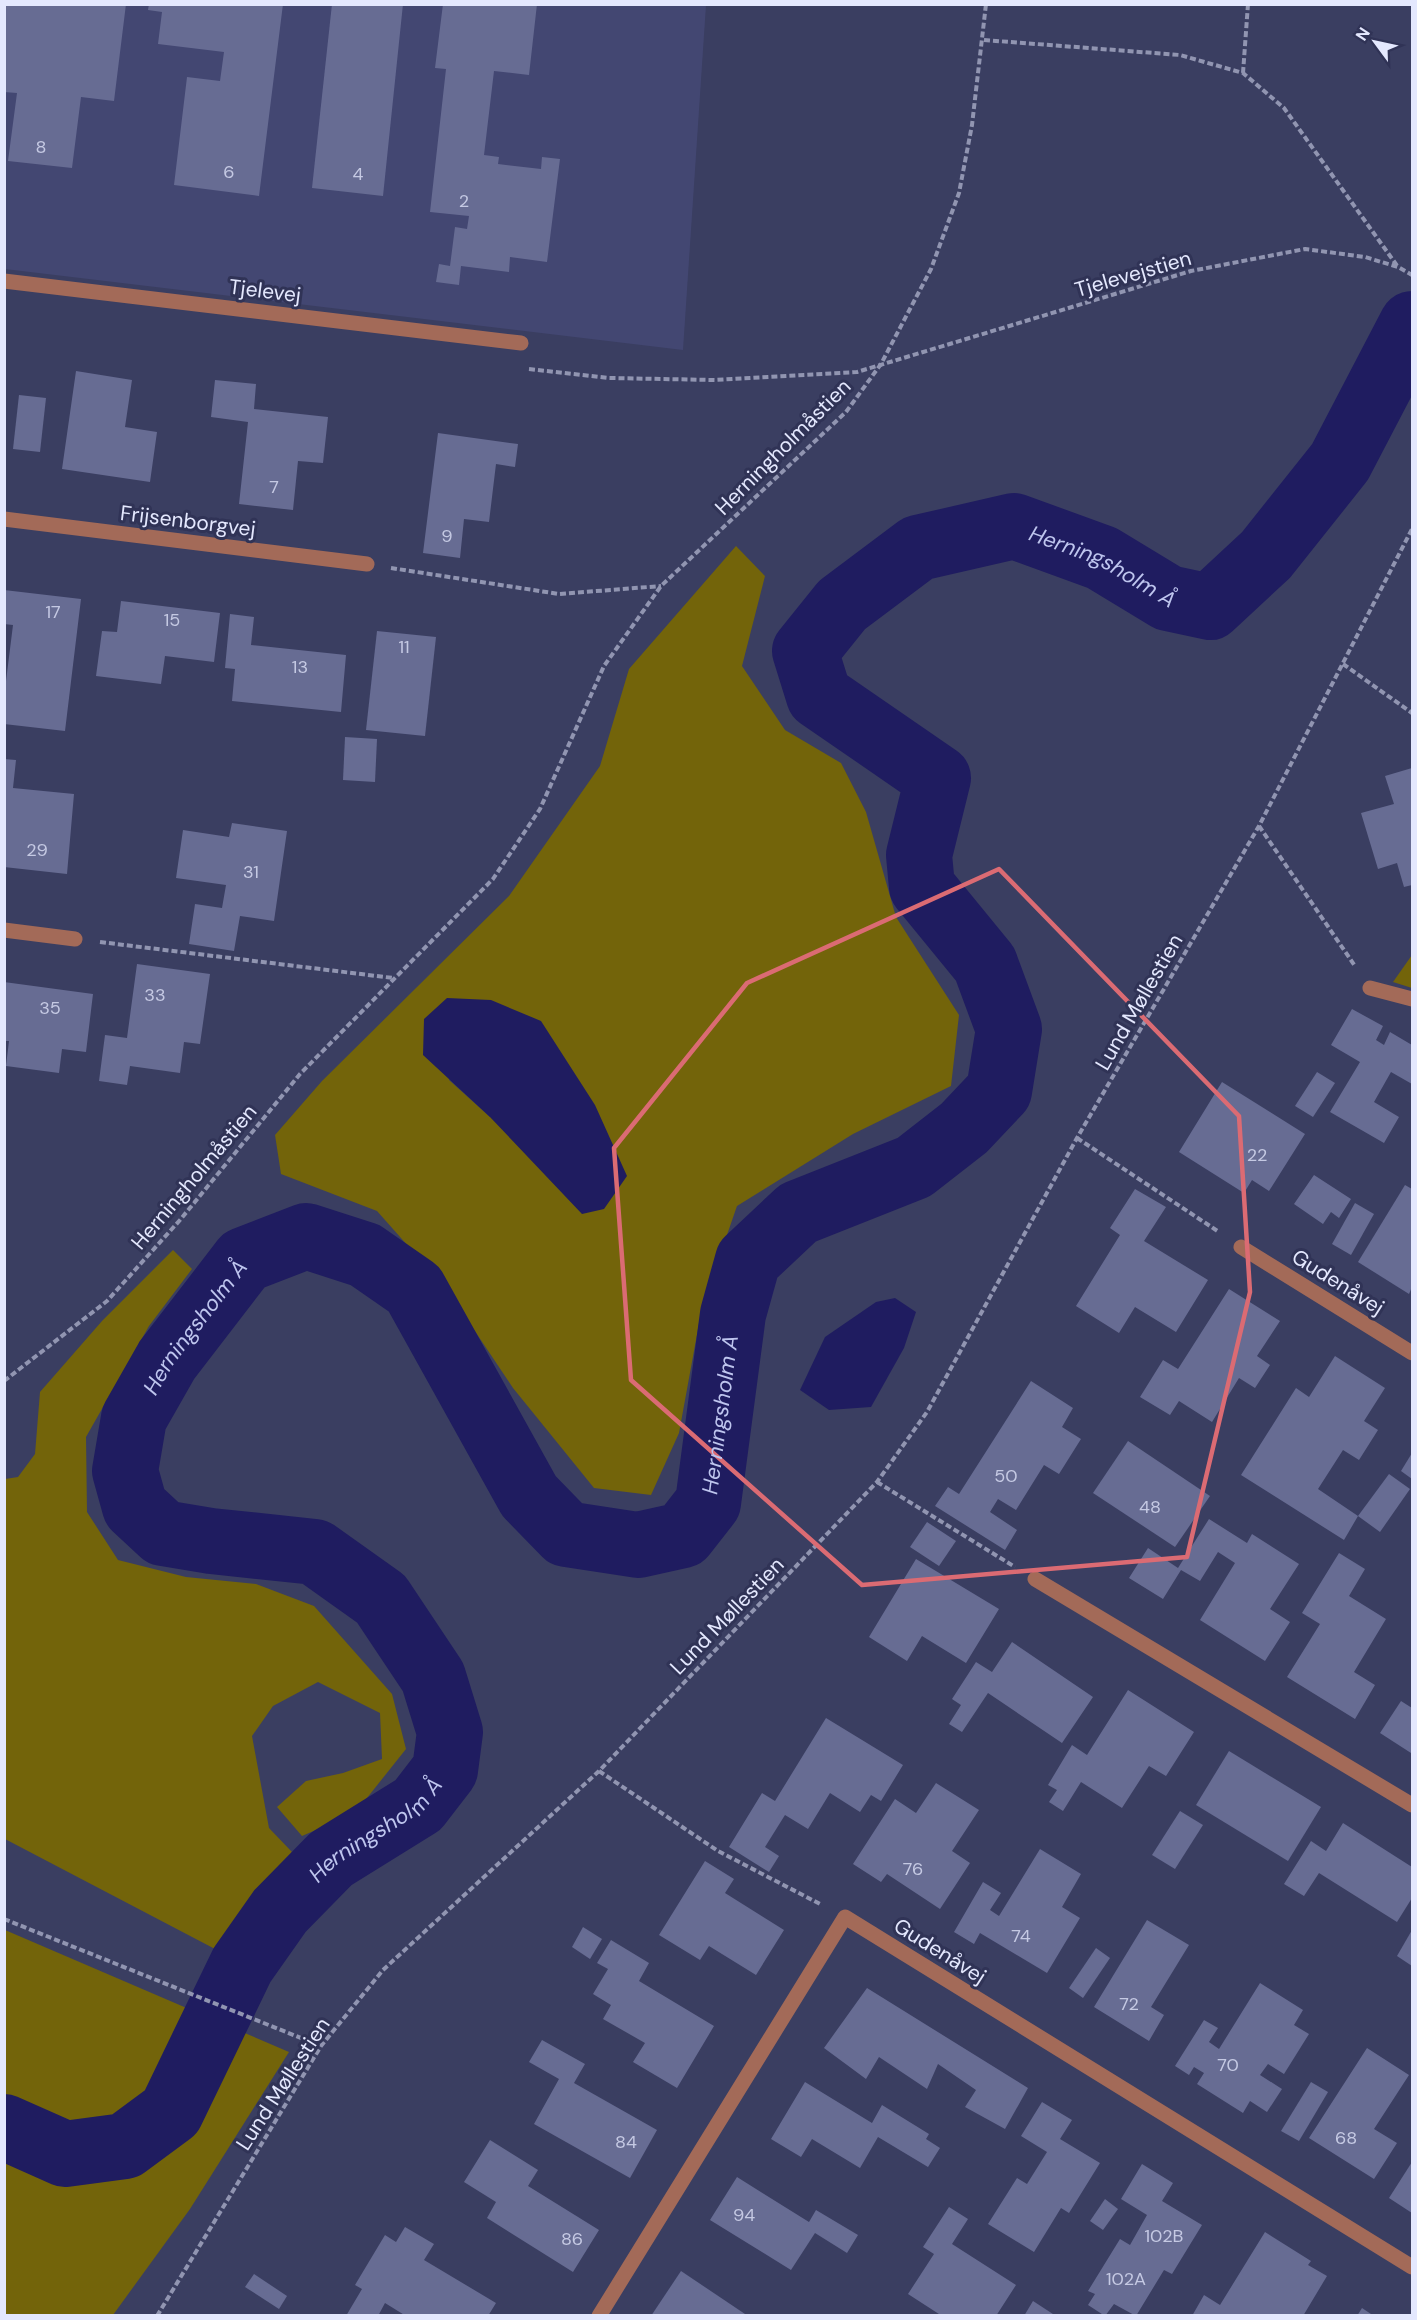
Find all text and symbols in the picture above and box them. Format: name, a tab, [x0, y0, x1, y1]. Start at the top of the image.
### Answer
north arrow	[1345, 12, 1405, 72]
text: N	[1351, 23, 1375, 45]
house number: 8	[36, 135, 46, 159]
house number: 6	[223, 160, 235, 184]
house number: 4	[353, 162, 364, 186]
house number: 2	[459, 189, 469, 213]
street label: Tjelevejstien	[1072, 244, 1194, 304]
street label: Tjelevej	[227, 273, 303, 309]
street label: Herningholmåstien	[709, 373, 857, 521]
house number: 7	[269, 475, 279, 499]
street label: Frijsenborgvej	[119, 499, 257, 543]
water label: Herningsholm Å	[1025, 518, 1182, 614]
house number: 9	[441, 524, 453, 548]
house number: 17	[45, 600, 61, 624]
house number: 15	[164, 608, 180, 632]
house number: 11	[398, 635, 410, 659]
house number: 13	[292, 655, 308, 679]
house number: 29	[26, 838, 48, 862]
house number: 31	[243, 860, 259, 884]
street label: Lund Møllestien	[1089, 929, 1189, 1075]
house number: 33	[144, 983, 166, 1007]
house number: 35	[39, 996, 61, 1020]
street label: Herningholmåstien	[125, 1098, 263, 1256]
house number: 22	[1247, 1143, 1267, 1167]
street label: Gudenåvej	[1287, 1243, 1389, 1321]
water label: Herningsholm Å	[136, 1254, 254, 1400]
water label: Herningsholm Å	[695, 1333, 745, 1496]
house number: 50	[994, 1464, 1018, 1488]
house number: 48	[1139, 1495, 1161, 1519]
street label: Lund Møllestien	[664, 1551, 790, 1681]
water label: Herningsholm Å	[302, 1771, 449, 1888]
house number: 76	[903, 1857, 923, 1881]
street label: Gudenåvej	[889, 1912, 991, 1990]
house number: 74	[1011, 1924, 1031, 1948]
house number: 72	[1119, 1992, 1139, 2016]
street label: Lund Møllestien	[230, 2012, 336, 2156]
house number: 70	[1217, 2053, 1239, 2077]
house number: 68	[1335, 2126, 1357, 2150]
house number: 84	[615, 2130, 637, 2154]
house number: 94	[733, 2203, 755, 2227]
house number: 102B	[1145, 2224, 1184, 2248]
house number: 86	[561, 2227, 583, 2251]
house number: 102A	[1106, 2267, 1146, 2291]

